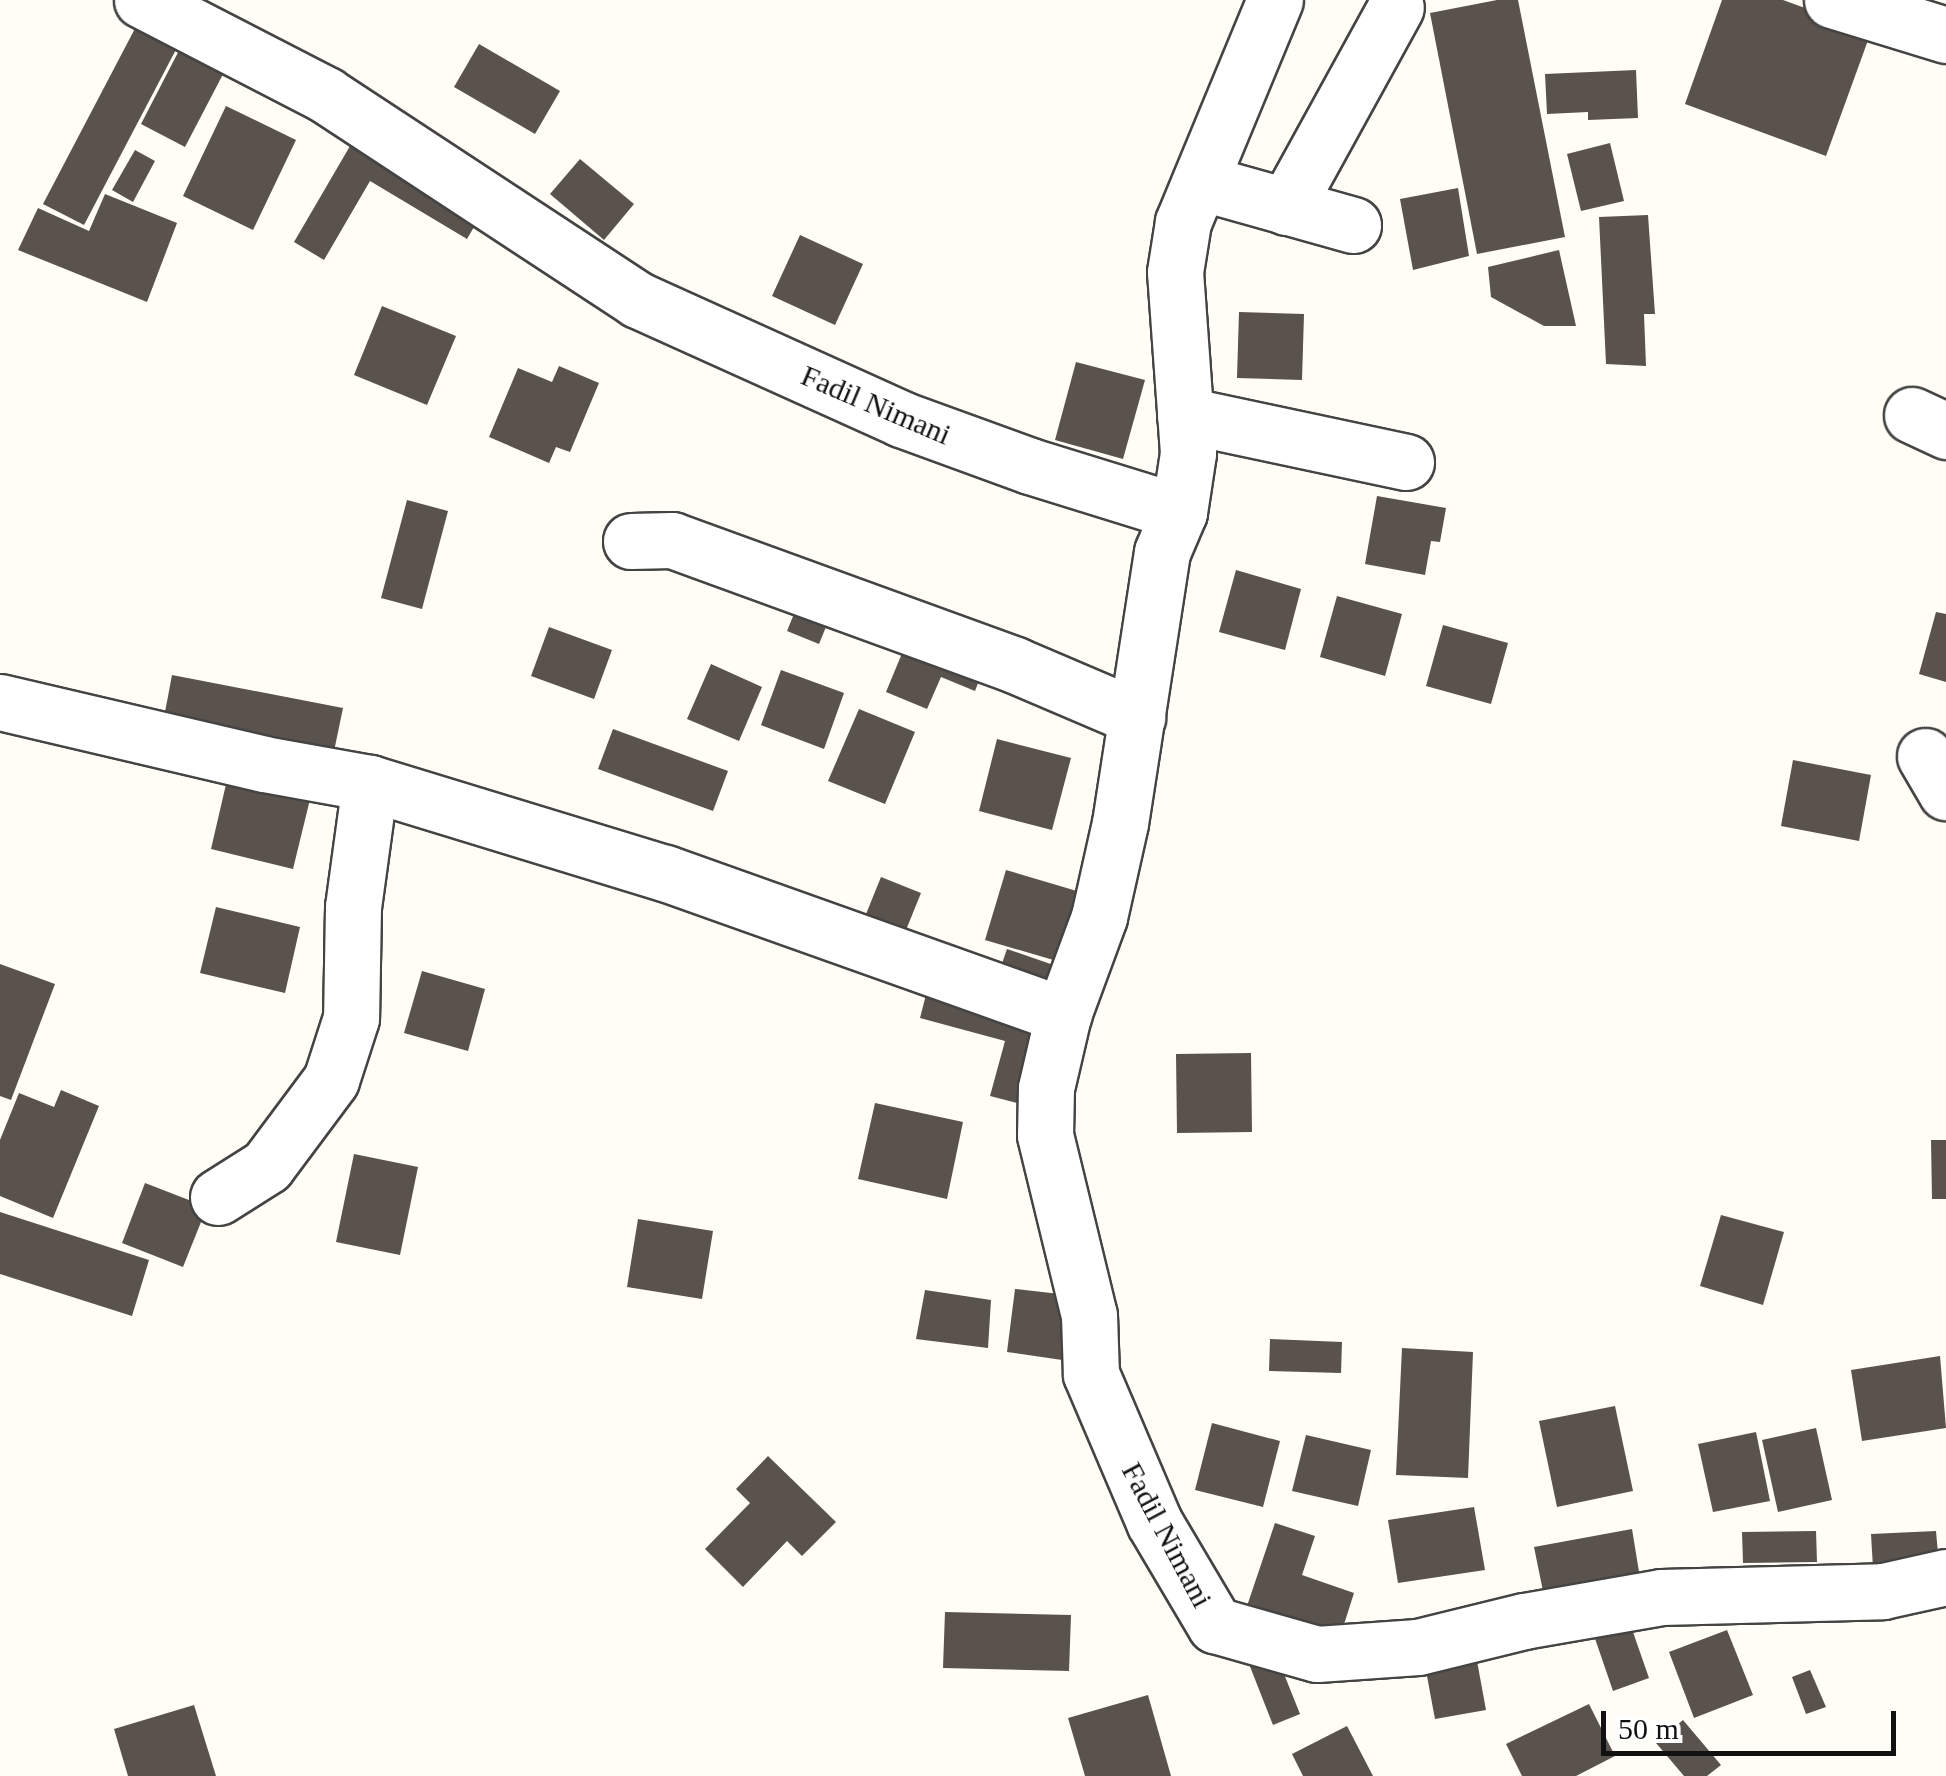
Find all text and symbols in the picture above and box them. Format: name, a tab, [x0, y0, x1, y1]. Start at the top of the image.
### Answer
street label: Fadil Nimani	[796, 357, 956, 453]
street label: Fadil Nimani	[1114, 1456, 1220, 1614]
scale bar	[1606, 1691, 1901, 1753]
text: 50 m	[1618, 1712, 1679, 1745]

